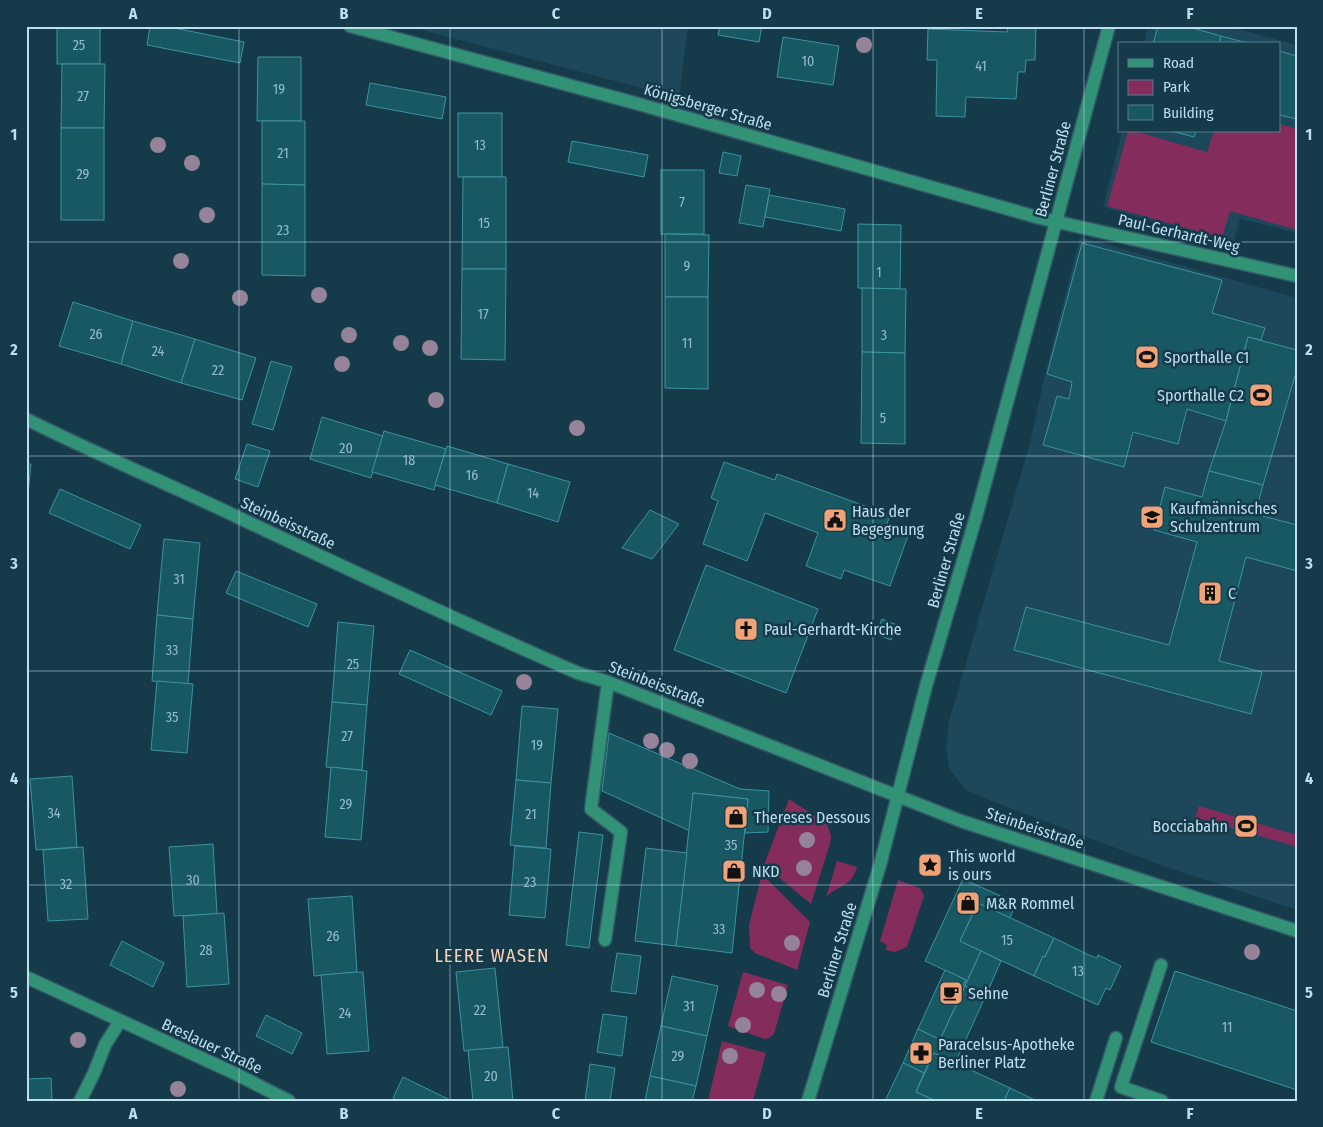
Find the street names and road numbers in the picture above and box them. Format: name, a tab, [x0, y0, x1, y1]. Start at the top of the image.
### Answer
street label: Königsberger Straße	[642, 80, 774, 134]
street label: Berliner Straße	[1031, 119, 1075, 219]
street label: Paul-Gerhardt-Weg	[1116, 210, 1242, 256]
street label: Steinbeisstraße	[238, 493, 338, 553]
street label: Berliner Straße	[923, 510, 969, 610]
street label: Steinbeisstraße	[606, 657, 708, 711]
street label: Steinbeisstraße	[984, 803, 1086, 853]
street label: Berliner Straße	[813, 900, 861, 1000]
street label: Breslauer Straße	[159, 1014, 265, 1078]

